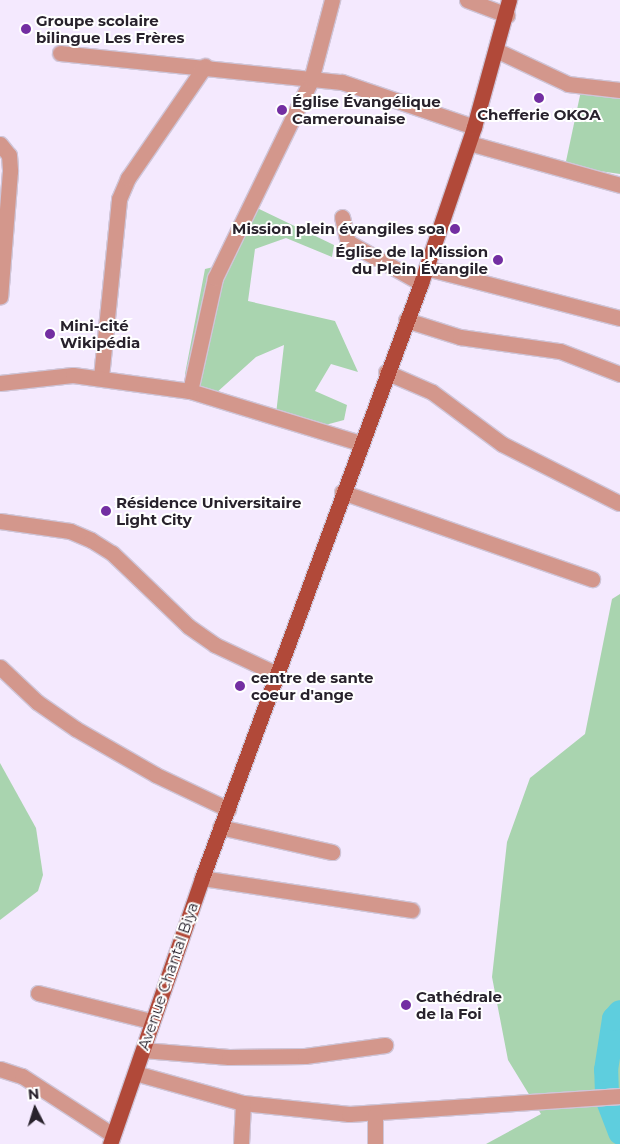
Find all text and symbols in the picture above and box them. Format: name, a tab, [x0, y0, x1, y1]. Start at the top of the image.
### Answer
place label: Groupe scolaire bilingue Les Frères	[36, 11, 185, 46]
marker: Groupe scolaire bilingue Les Frères	[20, 23, 32, 35]
place label: Église Évangélique Camerounaise	[292, 92, 441, 127]
marker: Chefferie OKOA	[533, 92, 545, 104]
marker: Église Évangélique Camerounaise	[276, 104, 288, 116]
place label: Chefferie OKOA	[477, 106, 601, 124]
place label: Mission plein évangiles soa	[232, 220, 445, 238]
marker: Mission plein évangiles soa	[449, 223, 461, 235]
place label: Église de la Mission du Plein Évangile	[335, 242, 488, 277]
marker: Église de la Mission du Plein Évangile	[492, 254, 504, 266]
place label: Mini-cité Wikipédia	[60, 316, 140, 351]
marker: Mini-cité Wikipédia	[44, 328, 56, 340]
place label: Résidence Universitaire Light City	[116, 493, 301, 528]
marker: Résidence Universitaire Light City	[100, 505, 112, 517]
place label: centre de sante coeur d'ange	[251, 668, 374, 703]
marker: centre de sante coeur d'ange	[233, 679, 247, 693]
street label: Avenue Chantal Biya	[134, 900, 202, 1052]
place label: Cathédrale de la Foi	[416, 987, 502, 1022]
marker: Cathédrale de la Foi	[400, 999, 412, 1011]
north arrow	[10, 1084, 60, 1134]
text: N	[27, 1085, 40, 1104]

